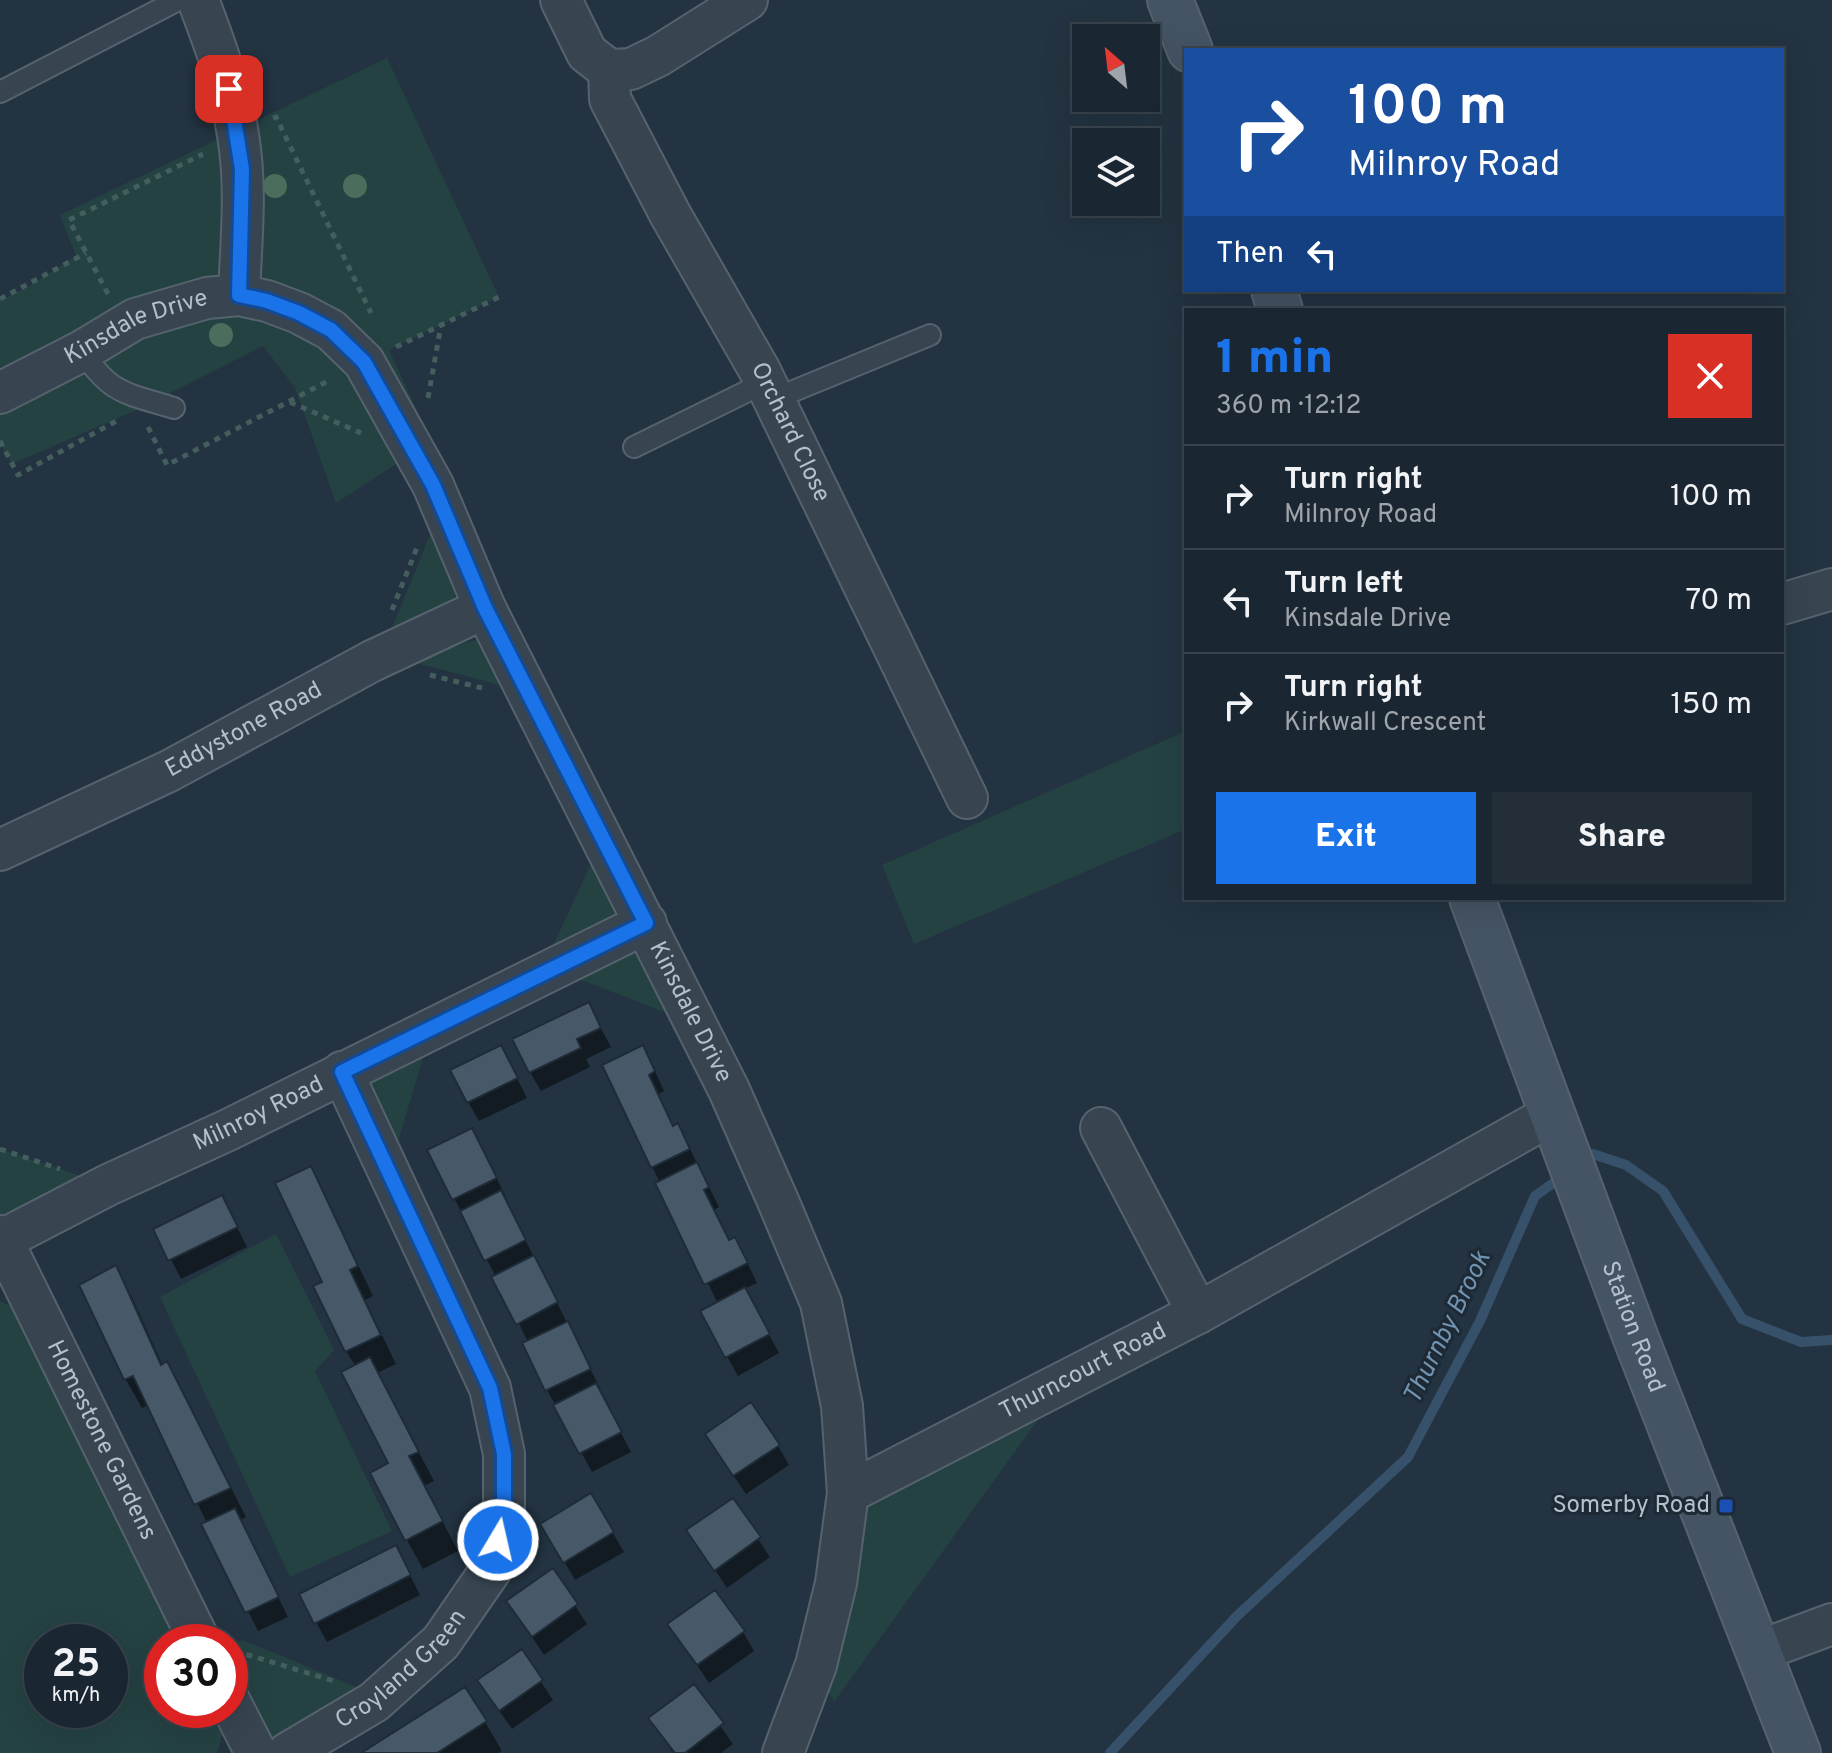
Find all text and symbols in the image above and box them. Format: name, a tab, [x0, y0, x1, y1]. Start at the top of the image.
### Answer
north arrow	[1072, 24, 1160, 112]
map controls	[1072, 24, 1160, 216]
pin	[195, 55, 263, 123]
icon: arrive	[207, 67, 251, 111]
text: 100 m	[1348, 74, 1507, 144]
icon: right	[1216, 80, 1320, 184]
button: layers	[1072, 128, 1160, 216]
text: Milnroy Road	[1348, 143, 1560, 189]
icon: left	[1300, 232, 1344, 276]
text: Then	[1216, 236, 1284, 273]
street label: Kinsdale Drive	[60, 284, 211, 372]
text: 1 min	[1216, 330, 1333, 390]
button: close	[1668, 334, 1752, 418]
street label: Orchard Close	[743, 358, 836, 507]
text: 360 m · 12:12	[1216, 390, 1361, 423]
text: Turn right	[1284, 462, 1422, 499]
icon: right	[1216, 475, 1260, 519]
text: 100 m	[1670, 479, 1752, 516]
text: Milnroy Road	[1284, 499, 1437, 532]
text: Turn left	[1284, 566, 1404, 603]
icon: left	[1216, 579, 1260, 623]
text: 70 m	[1686, 583, 1752, 620]
text: Kinsdale Drive	[1284, 603, 1451, 636]
text: Turn right	[1284, 670, 1422, 707]
street label: Eddystone Road	[161, 676, 328, 785]
icon: right	[1216, 683, 1260, 727]
text: 150 m	[1671, 687, 1752, 724]
text: Kirkwall Crescent	[1284, 707, 1486, 740]
button: Exit	[1216, 792, 1476, 884]
button: Share	[1492, 792, 1752, 884]
street label: Kinsdale Drive	[641, 937, 738, 1088]
street label: Milnroy Road	[189, 1070, 329, 1159]
water label: Thurnby Brook	[1397, 1245, 1500, 1410]
street label: Station Road	[1594, 1257, 1671, 1397]
street label: Thurncourt Road	[995, 1317, 1172, 1427]
street label: Homestone Gardens	[39, 1336, 163, 1545]
place label: Somerby Road	[1552, 1491, 1710, 1521]
marker: Somerby Road	[1717, 1497, 1735, 1515]
position arrow	[456, 1498, 540, 1582]
street label: Croyland Green	[330, 1604, 474, 1736]
speed limit sign: 30	[144, 1624, 248, 1728]
text: 25	[52, 1641, 100, 1691]
text: km/h	[52, 1683, 100, 1709]

